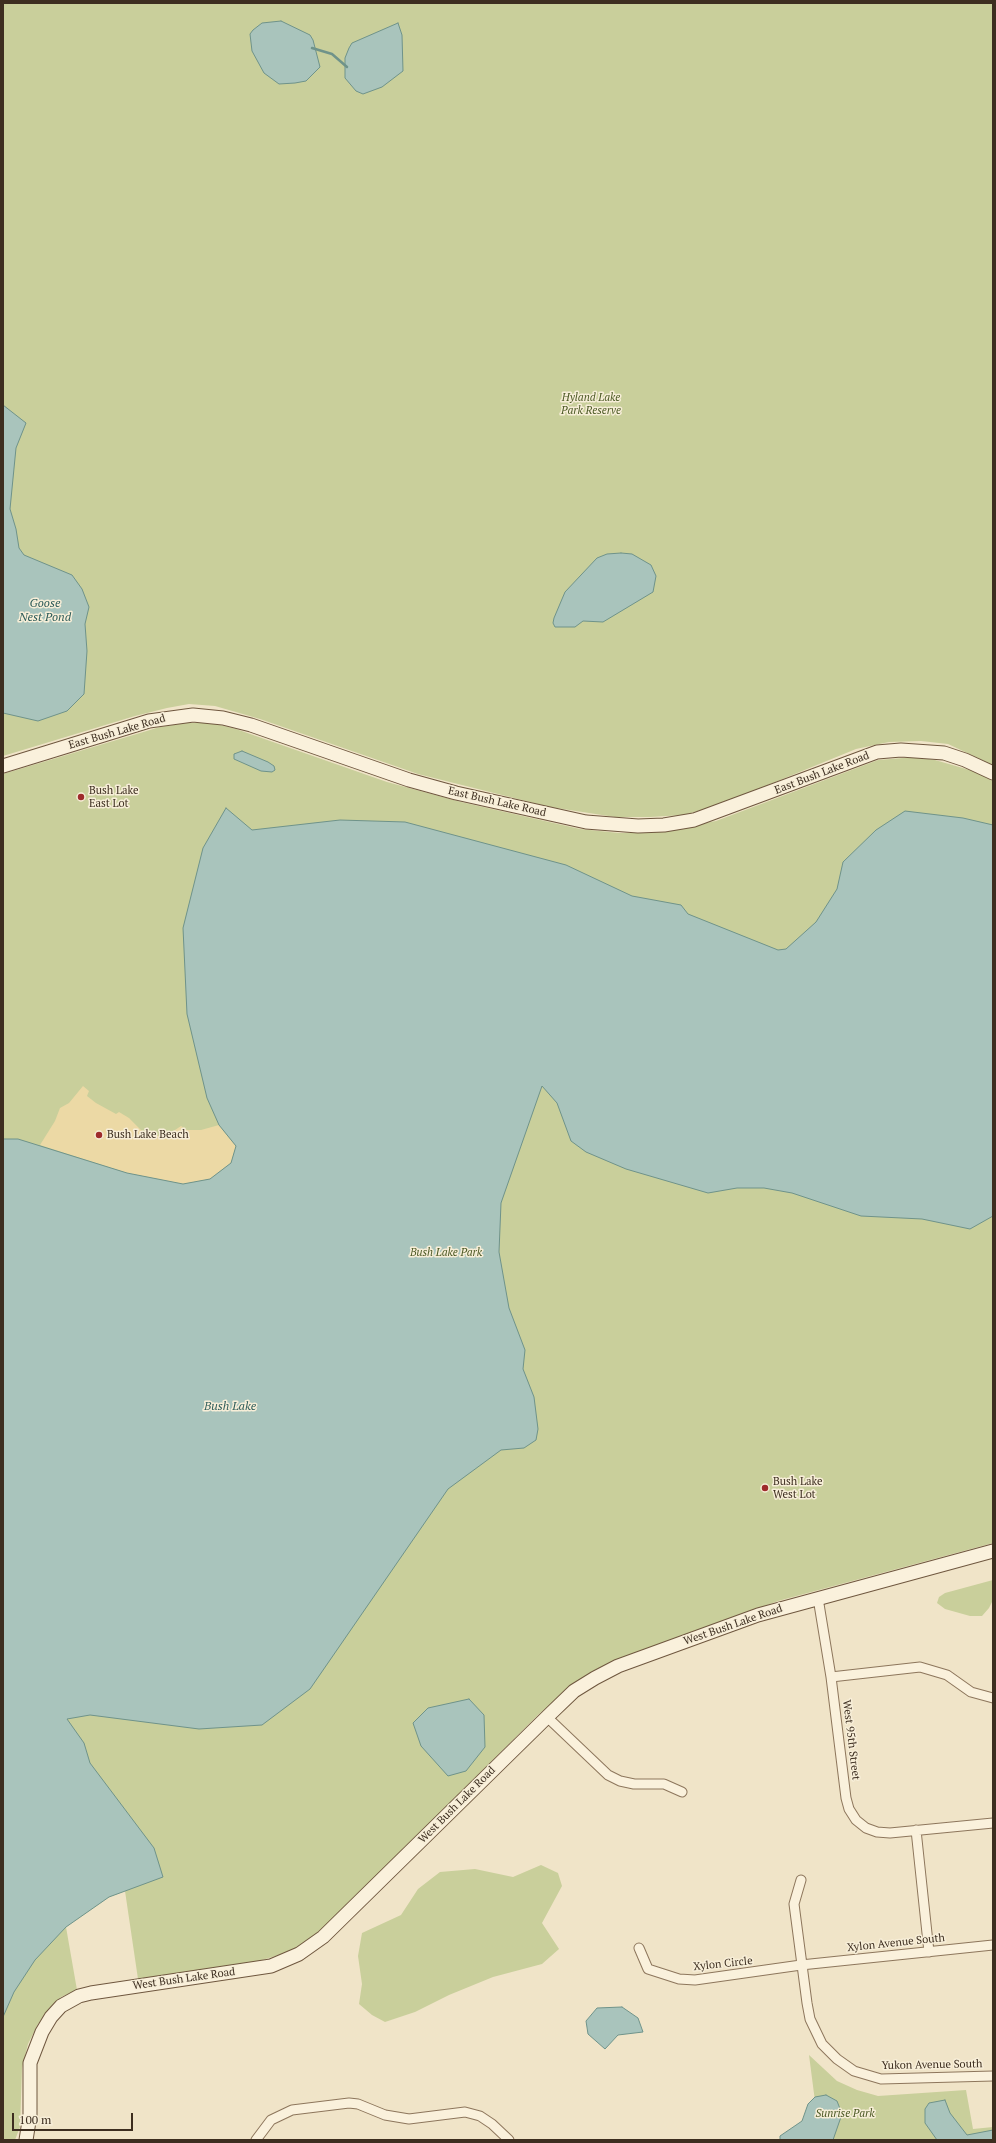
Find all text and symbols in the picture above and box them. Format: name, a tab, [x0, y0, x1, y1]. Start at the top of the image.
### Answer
park label: Hyland Lake Park Reserve	[561, 391, 621, 417]
water label: Goose Nest Pond	[19, 597, 71, 625]
street label: East Bush Lake Road	[67, 712, 167, 752]
street label: East Bush Lake Road	[773, 749, 871, 797]
place label: Bush Lake East Lot	[89, 784, 139, 810]
street label: East Bush Lake Road	[447, 784, 547, 820]
marker: Bush Lake East Lot	[76, 792, 86, 802]
place label: Bush Lake Beach	[107, 1128, 189, 1142]
marker: Bush Lake Beach	[94, 1130, 104, 1140]
park label: Bush Lake Park	[410, 1246, 482, 1260]
water label: Bush Lake	[204, 1400, 256, 1414]
place label: Bush Lake West Lot	[773, 1475, 823, 1501]
marker: Bush Lake West Lot	[760, 1483, 770, 1493]
street label: West Bush Lake Road	[682, 1602, 784, 1648]
street label: West 95th Street	[840, 1699, 862, 1781]
street label: West Bush Lake Road	[416, 1764, 498, 1846]
street label: Xylon Avenue South	[846, 1931, 946, 1955]
street label: Xylon Circle	[693, 1954, 753, 1974]
street label: West Bush Lake Road	[132, 1965, 236, 1993]
street label: Yukon Avenue South	[881, 2058, 983, 2072]
scale bar	[14, 2105, 135, 2131]
park label: Sunrise Park	[815, 2107, 875, 2121]
text: 100 m	[19, 2112, 51, 2127]

